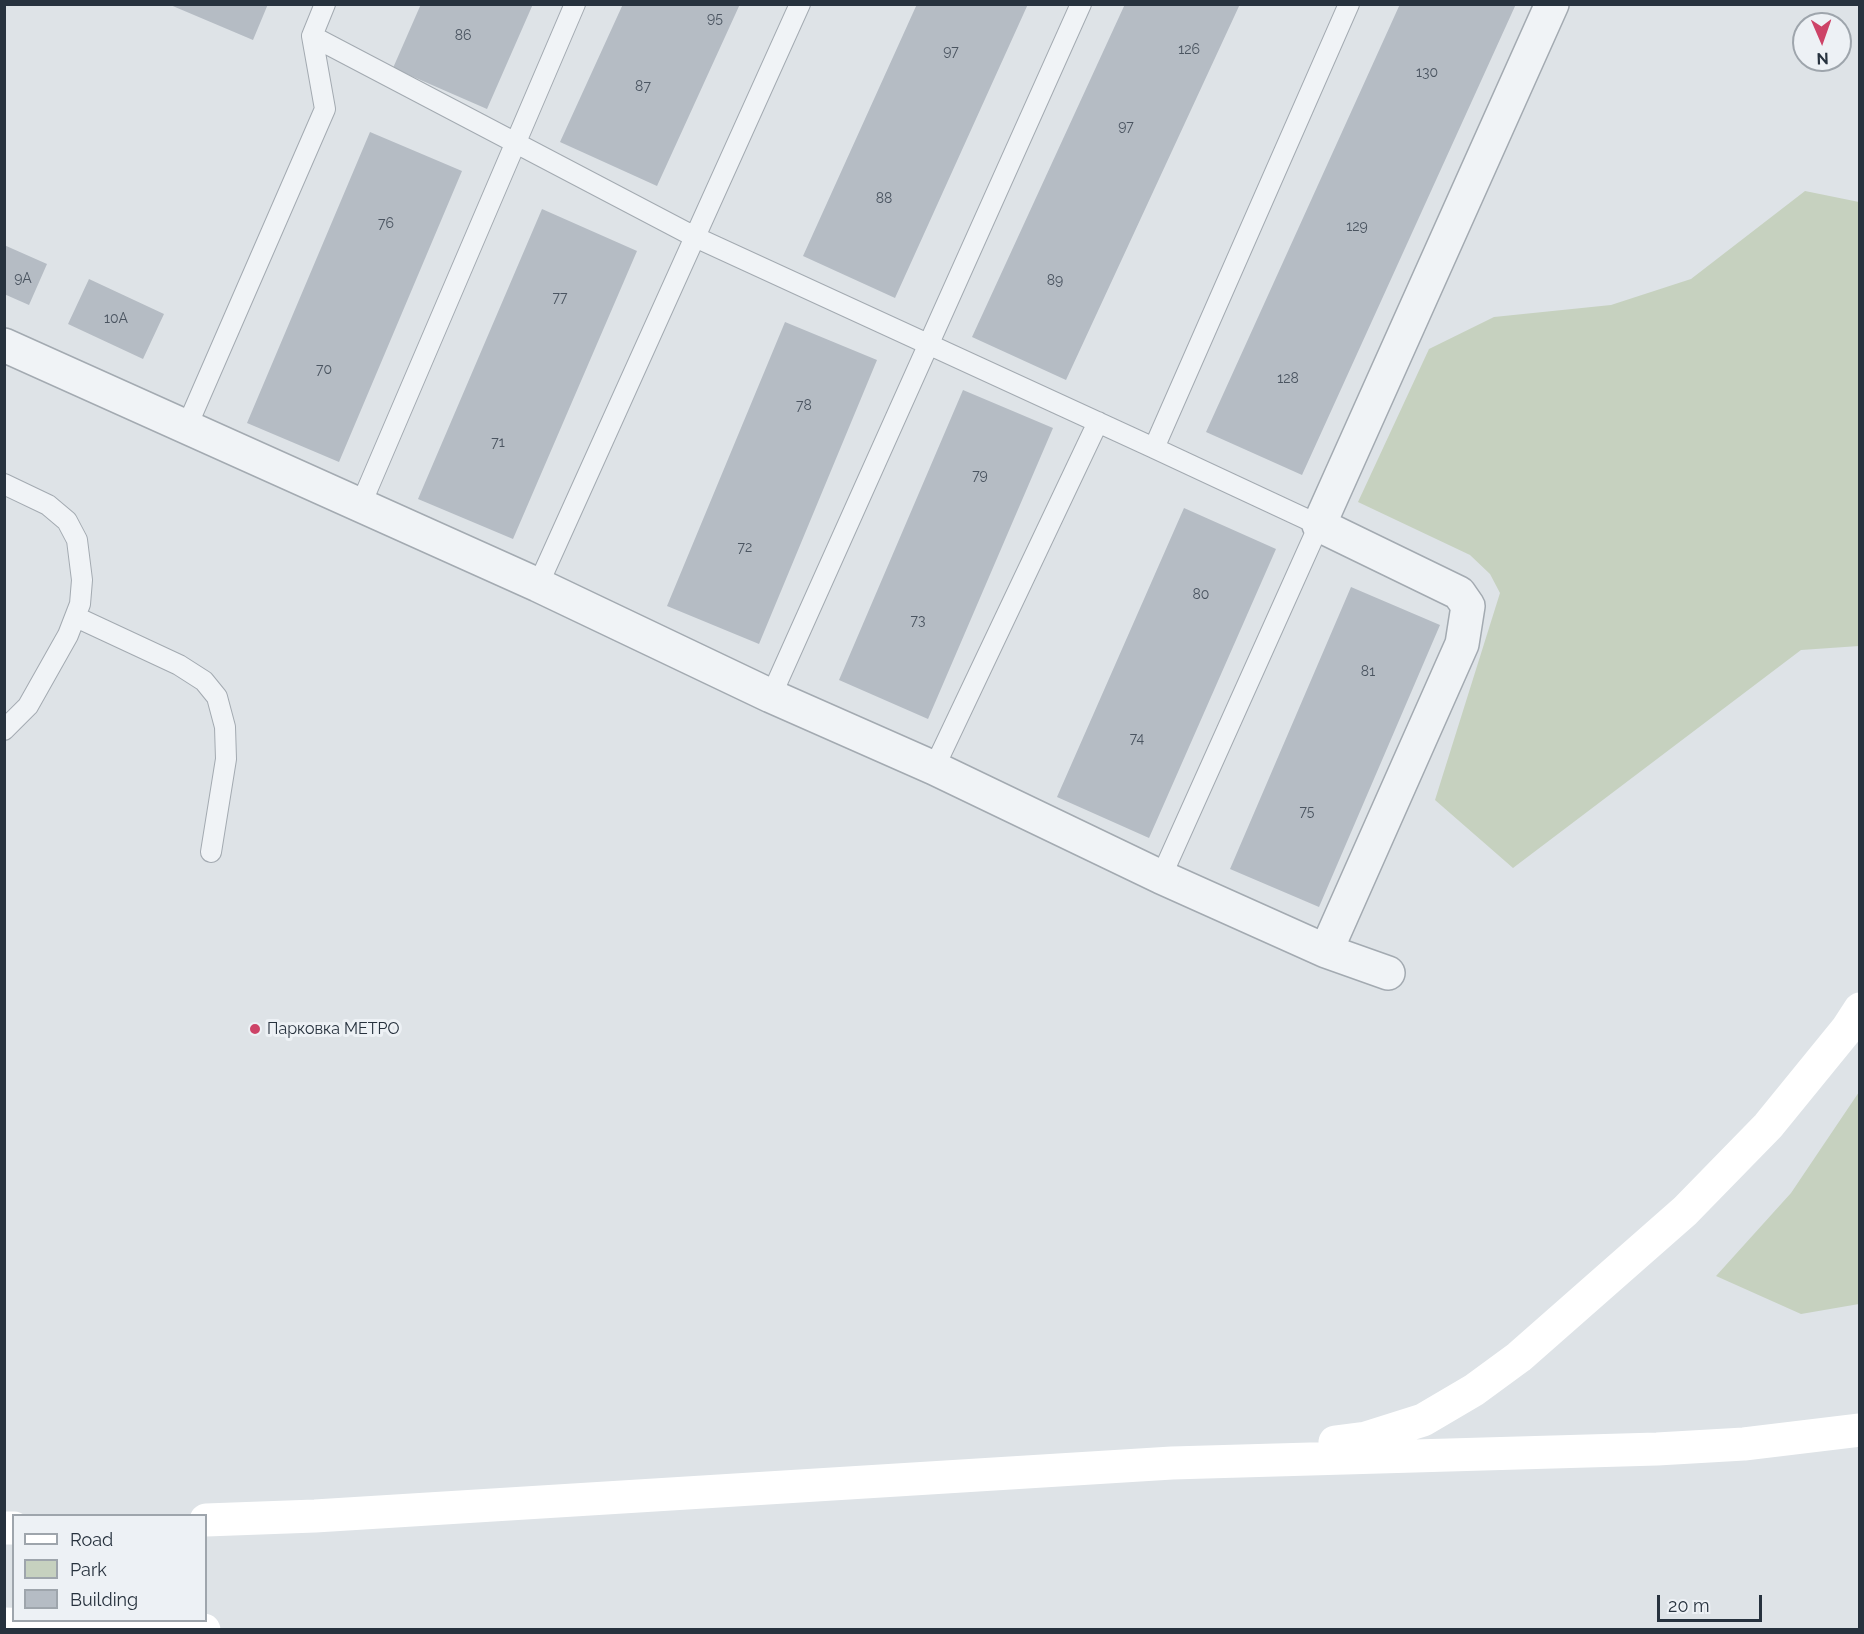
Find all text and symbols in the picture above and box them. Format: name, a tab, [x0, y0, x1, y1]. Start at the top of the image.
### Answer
house number: 95	[707, 11, 723, 27]
north arrow	[1792, 12, 1852, 72]
house number: 86	[455, 28, 471, 44]
house number: 126	[1178, 42, 1200, 58]
house number: 97	[943, 44, 959, 60]
text: N	[1816, 49, 1829, 68]
house number: 130	[1416, 65, 1438, 81]
house number: 87	[635, 79, 651, 95]
house number: 97	[1118, 119, 1134, 135]
house number: 88	[876, 191, 892, 207]
house number: 76	[378, 216, 394, 232]
house number: 129	[1346, 219, 1368, 235]
house number: 9А	[14, 271, 32, 287]
house number: 89	[1047, 273, 1063, 289]
house number: 77	[553, 290, 567, 306]
house number: 10А	[104, 311, 128, 327]
house number: 70	[316, 362, 332, 378]
house number: 128	[1277, 371, 1299, 387]
house number: 78	[796, 398, 812, 414]
house number: 71	[491, 435, 505, 451]
house number: 79	[972, 468, 988, 484]
house number: 72	[738, 540, 752, 556]
house number: 80	[1193, 587, 1209, 603]
house number: 73	[911, 613, 925, 629]
house number: 81	[1361, 664, 1375, 680]
house number: 74	[1130, 731, 1144, 747]
house number: 75	[1300, 804, 1314, 820]
place label: Парковка МЕТРО	[267, 1019, 400, 1039]
marker: Парковка МЕТРО	[248, 1022, 262, 1036]
legend	[12, 1514, 207, 1622]
text: Road	[70, 1529, 113, 1550]
text: Park	[70, 1559, 107, 1580]
scale bar	[1660, 1583, 1765, 1621]
text: Building	[70, 1589, 138, 1610]
text: 20 m	[1668, 1595, 1710, 1616]

